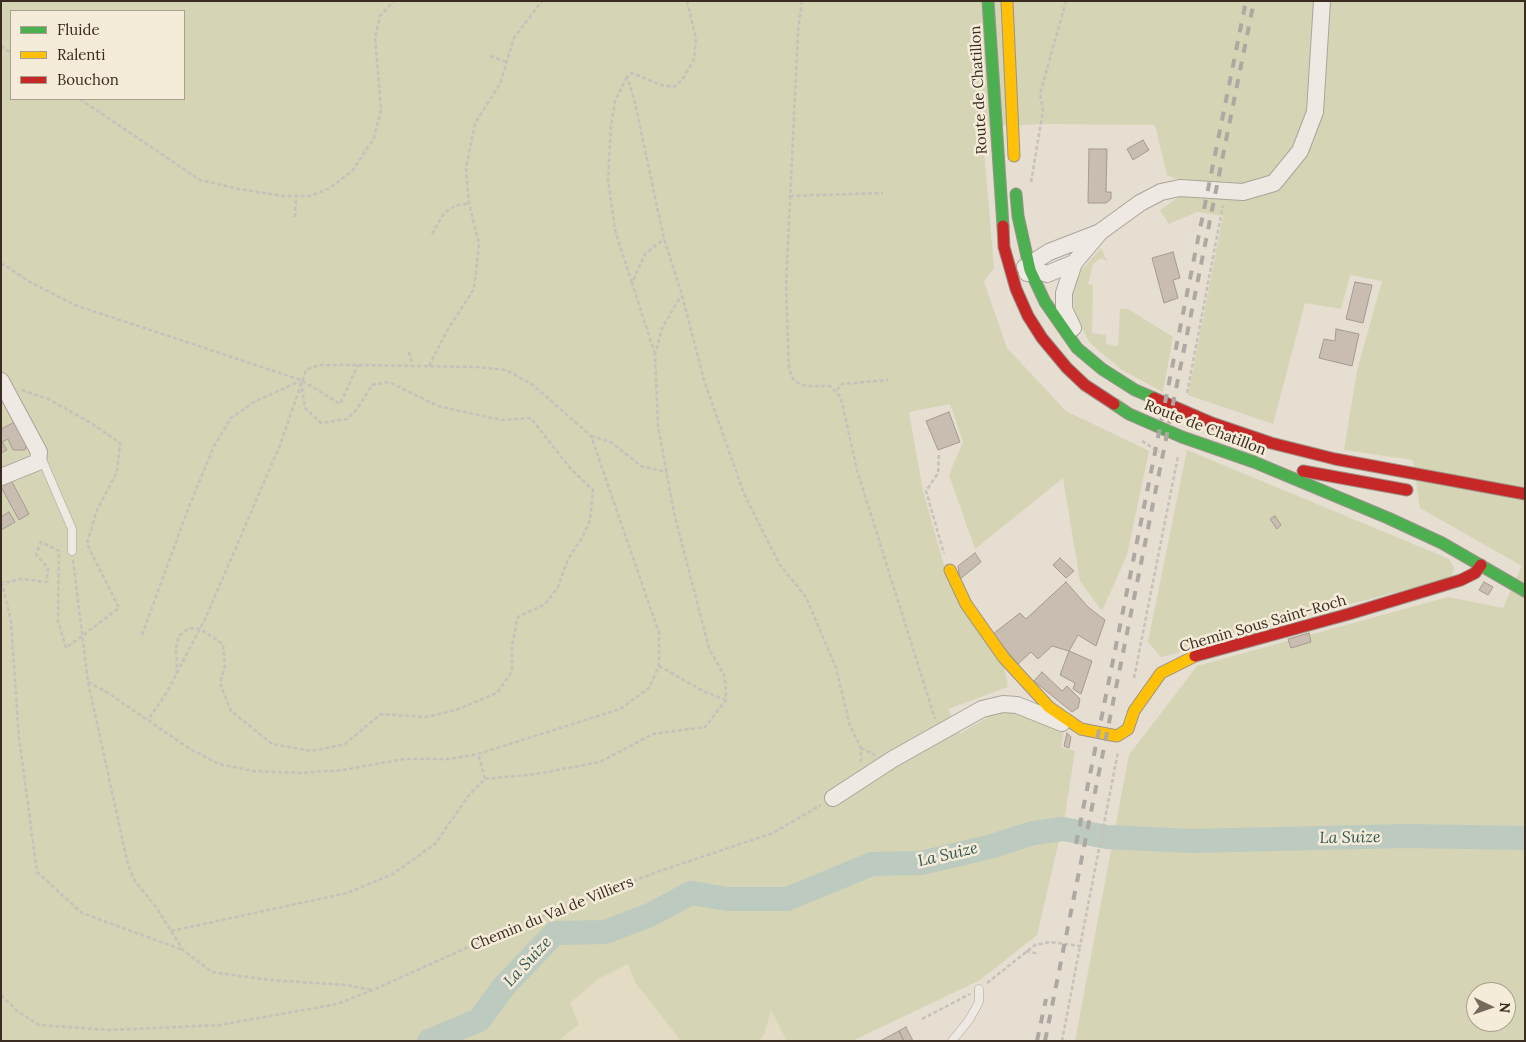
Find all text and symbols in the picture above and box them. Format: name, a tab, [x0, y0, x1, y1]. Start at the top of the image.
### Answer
legend	[10, 10, 185, 100]
text: Fluide	[57, 20, 100, 39]
street label: Route de Chatillon	[967, 25, 991, 155]
text: Ralenti	[57, 45, 105, 64]
text: Bouchon	[57, 70, 119, 89]
street label: Route de Chatillon	[1141, 396, 1269, 460]
street label: Chemin Sous Saint-Roch	[1177, 592, 1349, 656]
water label: La Suize	[1319, 828, 1381, 848]
water label: La Suize	[916, 839, 980, 871]
street label: Chemin du Val de Villiers	[468, 873, 636, 955]
water label: La Suize	[500, 933, 556, 991]
north arrow	[1466, 982, 1516, 1032]
text: N	[1496, 1002, 1514, 1014]

